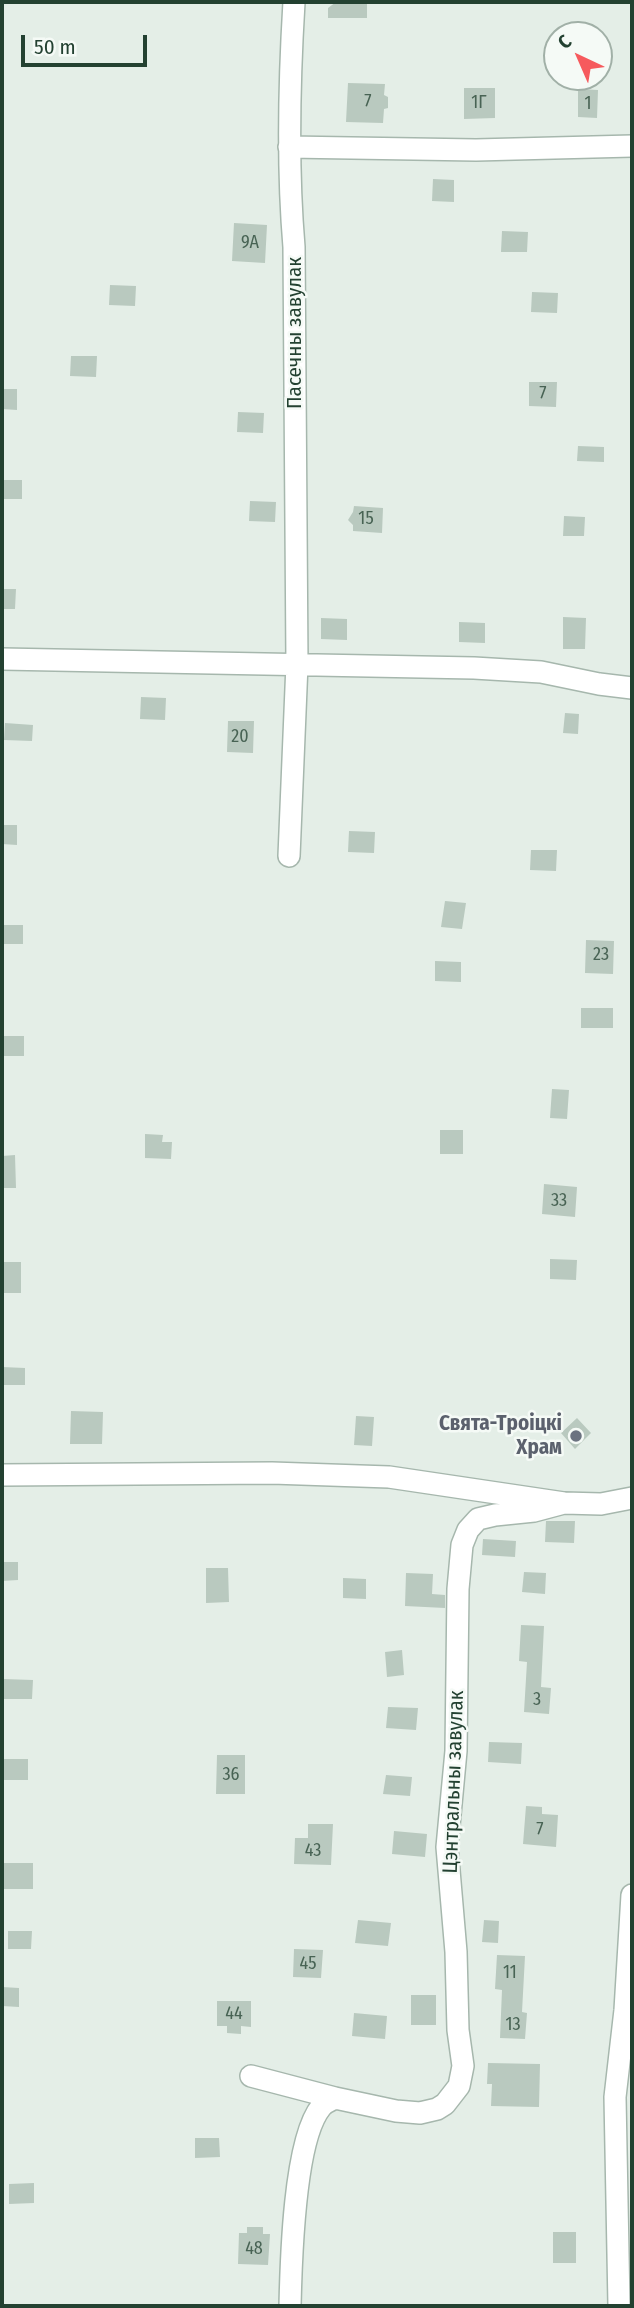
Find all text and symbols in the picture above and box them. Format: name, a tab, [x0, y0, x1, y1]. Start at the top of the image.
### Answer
scale bar	[24, 21, 150, 65]
north arrow	[543, 21, 613, 91]
text: С	[553, 30, 576, 54]
text: 50 m	[34, 34, 76, 60]
house number: 7	[364, 91, 372, 113]
house number: 1Г	[471, 92, 487, 114]
house number: 1	[584, 93, 592, 115]
house number: 9А	[241, 232, 259, 254]
street label: Пасечны завулак	[282, 257, 308, 409]
house number: 7	[539, 383, 547, 405]
house number: 15	[358, 508, 374, 530]
house number: 20	[231, 726, 249, 748]
house number: 23	[593, 944, 609, 966]
house number: 33	[551, 1190, 567, 1212]
place label: Свята-Троіцкі Храм	[439, 1411, 562, 1461]
marker: Свята-Троіцкі Храм	[568, 1428, 584, 1444]
house number: 3	[533, 1689, 541, 1711]
street label: Цэнтральны завулак	[438, 1690, 470, 1874]
house number: 36	[222, 1764, 240, 1786]
house number: 7	[536, 1819, 544, 1841]
house number: 43	[305, 1840, 321, 1862]
house number: 45	[300, 1953, 316, 1975]
house number: 11	[503, 1962, 517, 1984]
house number: 44	[225, 2003, 243, 2025]
house number: 13	[505, 2014, 521, 2036]
house number: 48	[245, 2238, 263, 2260]

